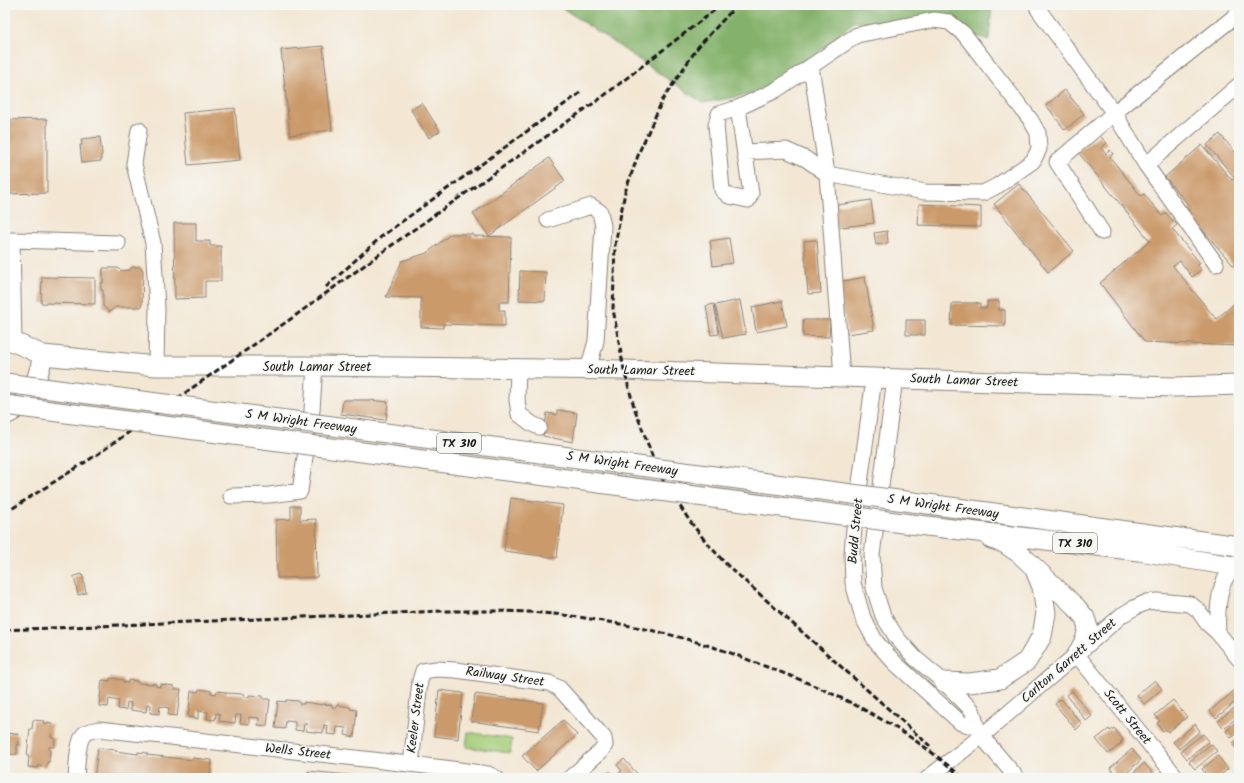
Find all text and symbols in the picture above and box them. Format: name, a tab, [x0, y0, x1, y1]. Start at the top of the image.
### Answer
street label: South Lamar Street	[263, 357, 372, 378]
street label: South Lamar Street	[587, 360, 696, 382]
street label: South Lamar Street	[909, 369, 1019, 393]
street label: S M Wright Freeway	[244, 404, 359, 440]
road number: TX 310	[437, 433, 481, 453]
street label: S M Wright Freeway	[565, 446, 680, 482]
street label: S M Wright Freeway	[886, 489, 1001, 525]
street label: Budd Street	[843, 496, 869, 565]
road number: TX 310	[1053, 533, 1097, 553]
street label: Carlton Garrett Street	[1016, 613, 1122, 709]
street label: Railway Street	[464, 661, 547, 693]
street label: Keeler Street	[401, 681, 431, 754]
street label: Scott Street	[1098, 684, 1157, 750]
street label: Wells Street	[264, 738, 333, 766]

